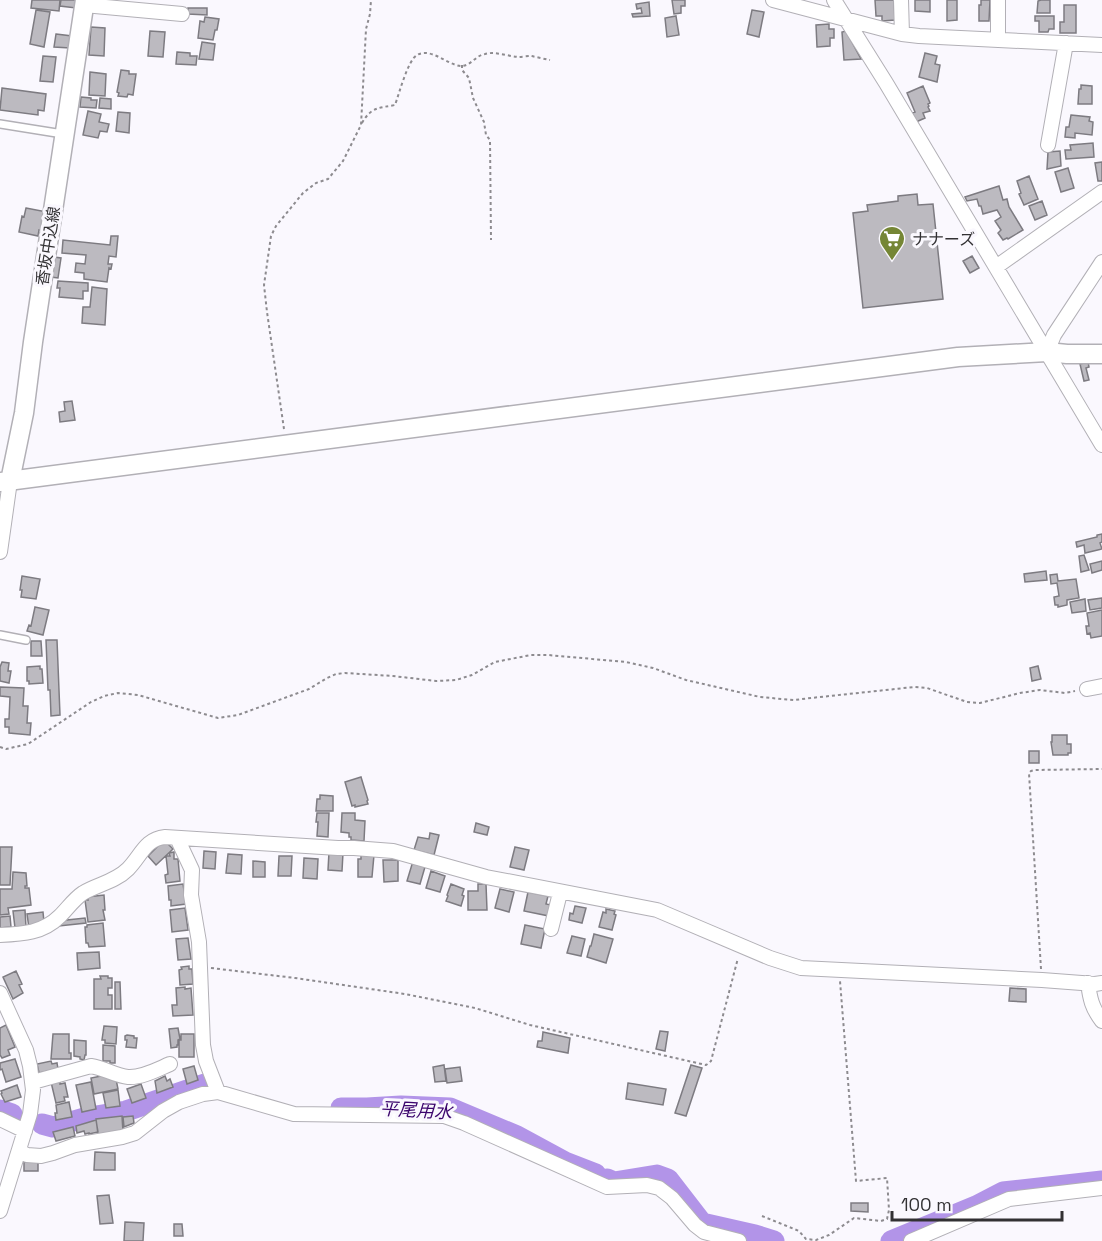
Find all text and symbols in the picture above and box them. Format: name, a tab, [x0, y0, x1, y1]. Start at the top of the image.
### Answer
street label: 香坂中込線	[31, 205, 65, 287]
supermarket icon: ナナーズ	[877, 224, 907, 262]
place label: ナナーズ	[912, 229, 975, 250]
water label: 平尾用水	[379, 1097, 455, 1123]
scale bar	[892, 1184, 1062, 1222]
text: 100 m	[901, 1193, 952, 1216]

